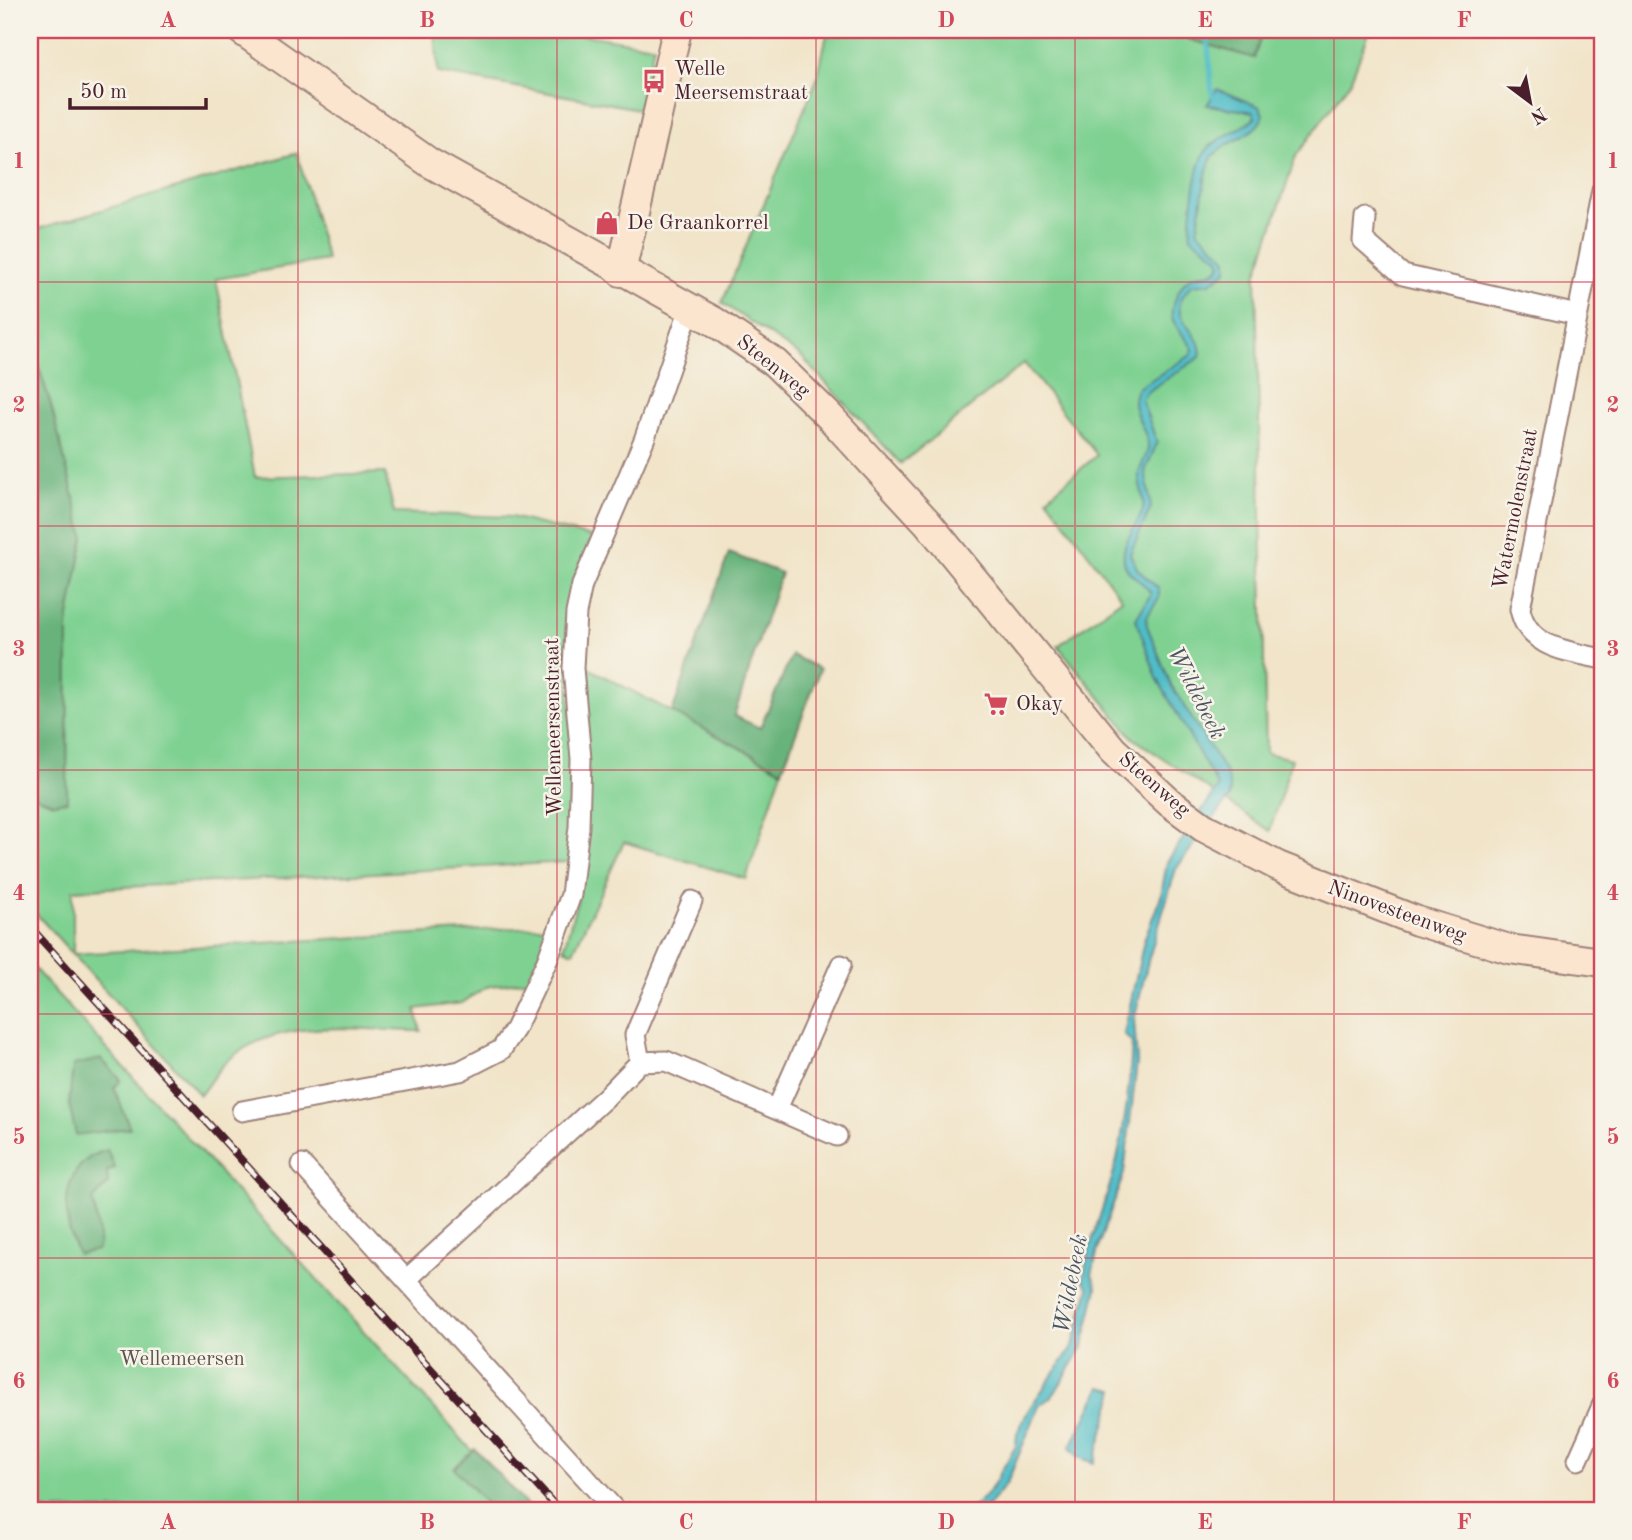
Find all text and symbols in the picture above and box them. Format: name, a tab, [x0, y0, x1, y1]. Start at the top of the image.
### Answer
text: A	[159, 9, 177, 32]
text: B	[419, 9, 435, 32]
text: C	[678, 9, 694, 32]
text: D	[937, 9, 955, 32]
text: E	[1197, 9, 1213, 32]
text: F	[1456, 9, 1472, 32]
place label: Welle Meersemstraat	[674, 59, 808, 104]
scale bar	[70, 66, 206, 110]
north arrow	[1496, 66, 1566, 136]
bus stop icon: Welle Meersemstraat	[640, 67, 668, 95]
text: 50 m	[80, 82, 127, 103]
text: N	[1526, 102, 1549, 126]
text: 1	[12, 150, 26, 173]
text: 1	[1606, 150, 1620, 173]
shop icon: De Graankorrel	[593, 209, 621, 237]
place label: De Graankorrel	[627, 213, 769, 234]
street label: Steenweg	[732, 331, 814, 403]
text: 2	[12, 394, 26, 417]
text: 2	[1606, 394, 1620, 417]
street label: Watermolenstraat	[1490, 427, 1542, 591]
street label: Wellemeersenstraat	[542, 637, 566, 817]
text: 3	[12, 638, 26, 661]
text: 3	[1606, 638, 1620, 661]
water label: Wildebeek	[1163, 643, 1229, 743]
supermarket icon: Okay	[982, 690, 1010, 718]
place label: Okay	[1016, 694, 1063, 715]
street label: Steenweg	[1114, 748, 1194, 822]
street label: Ninovesteenweg	[1325, 877, 1470, 947]
text: 4	[12, 882, 26, 905]
text: 4	[1606, 882, 1620, 905]
text: 5	[12, 1126, 26, 1149]
text: 5	[1606, 1126, 1620, 1149]
water label: Wildebeek	[1050, 1232, 1092, 1336]
park label: Wellemeersen	[119, 1349, 245, 1370]
text: 6	[12, 1370, 26, 1393]
text: 6	[1606, 1370, 1620, 1393]
text: A	[159, 1511, 177, 1534]
text: B	[419, 1511, 435, 1534]
text: C	[678, 1511, 694, 1534]
text: D	[937, 1511, 955, 1534]
text: E	[1197, 1511, 1213, 1534]
text: F	[1456, 1511, 1472, 1534]

